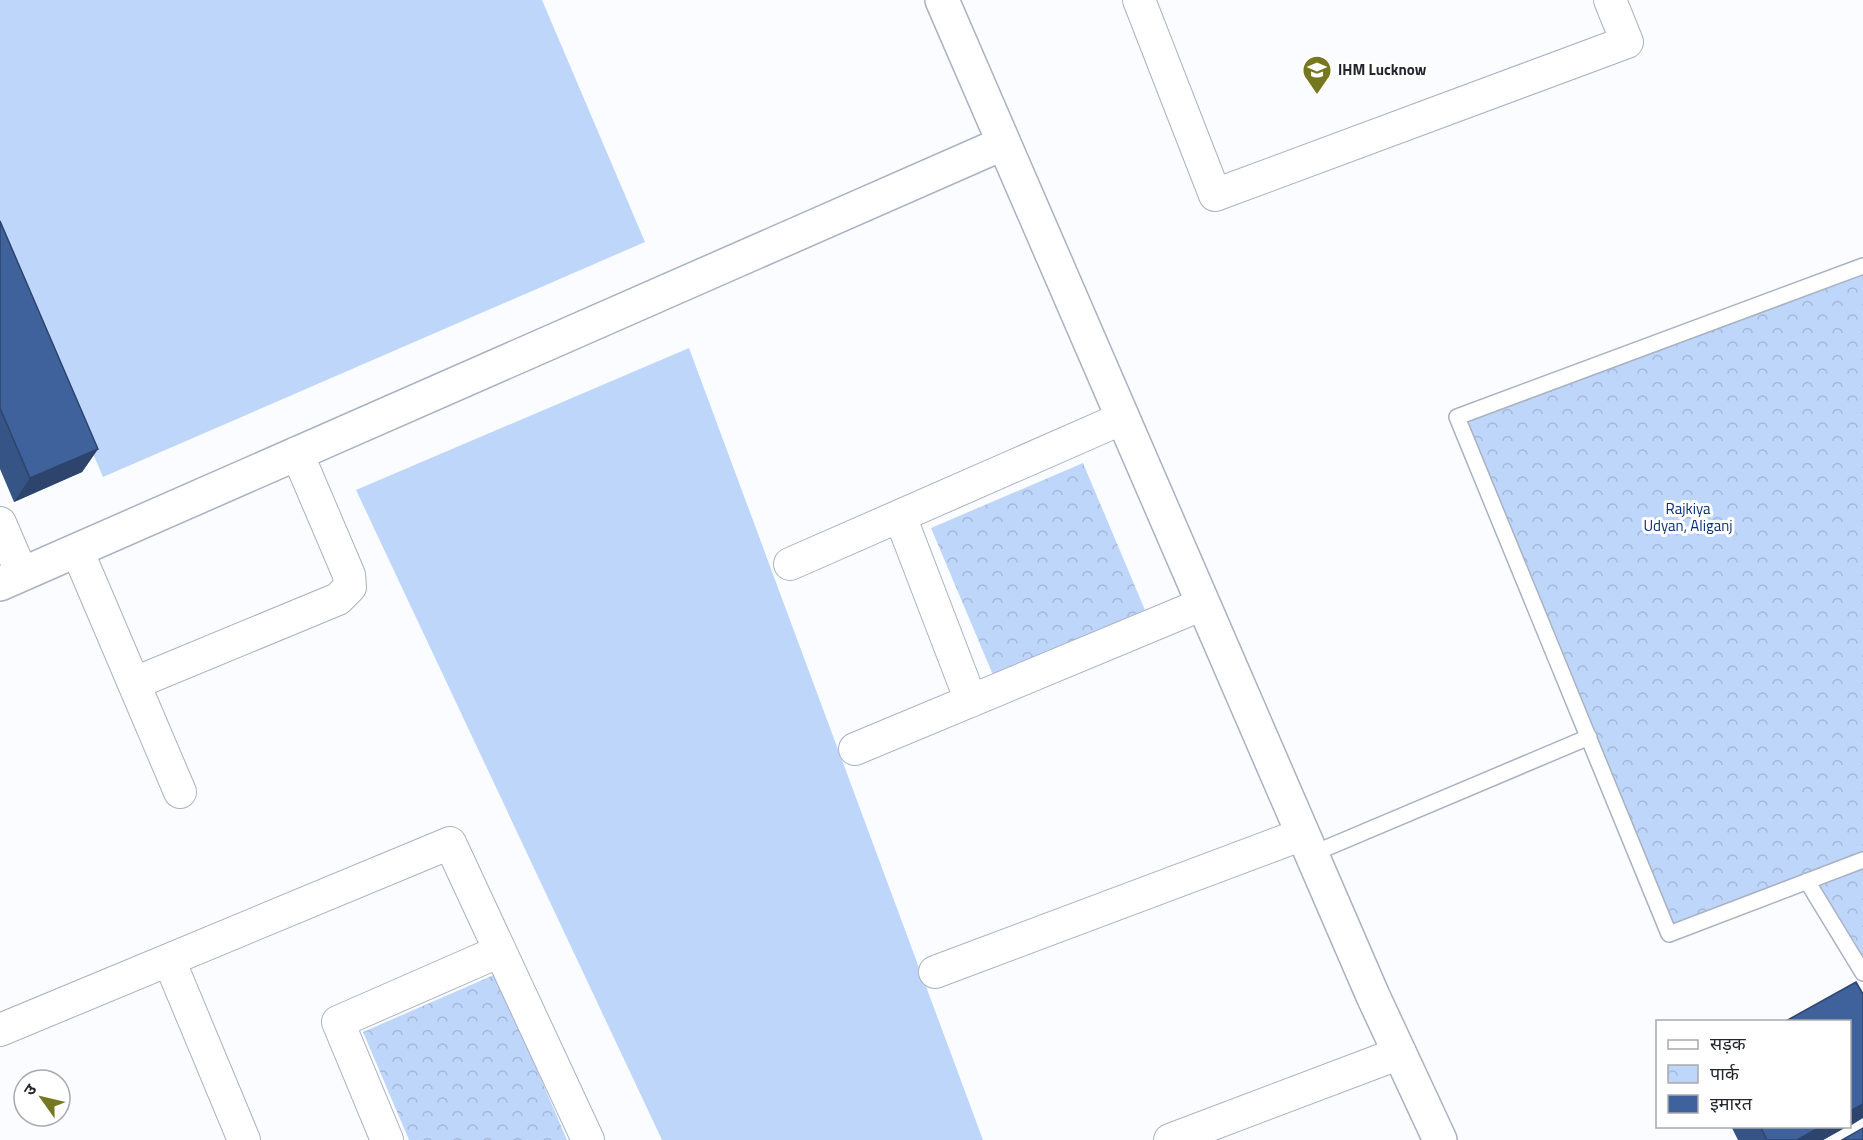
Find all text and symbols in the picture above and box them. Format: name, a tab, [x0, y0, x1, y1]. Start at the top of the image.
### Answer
school or university icon: IHM Lucknow	[1301, 54, 1333, 96]
place label: IHM Lucknow	[1338, 58, 1427, 81]
park label: Rajkiya Udyan, Aliganj	[1643, 497, 1733, 537]
legend	[1656, 1020, 1851, 1128]
text: सड़क	[1710, 1030, 1747, 1057]
text: पार्क	[1710, 1060, 1740, 1087]
north arrow	[12, 1068, 72, 1128]
text: उ	[17, 1078, 42, 1100]
text: इमारत	[1710, 1090, 1753, 1117]

